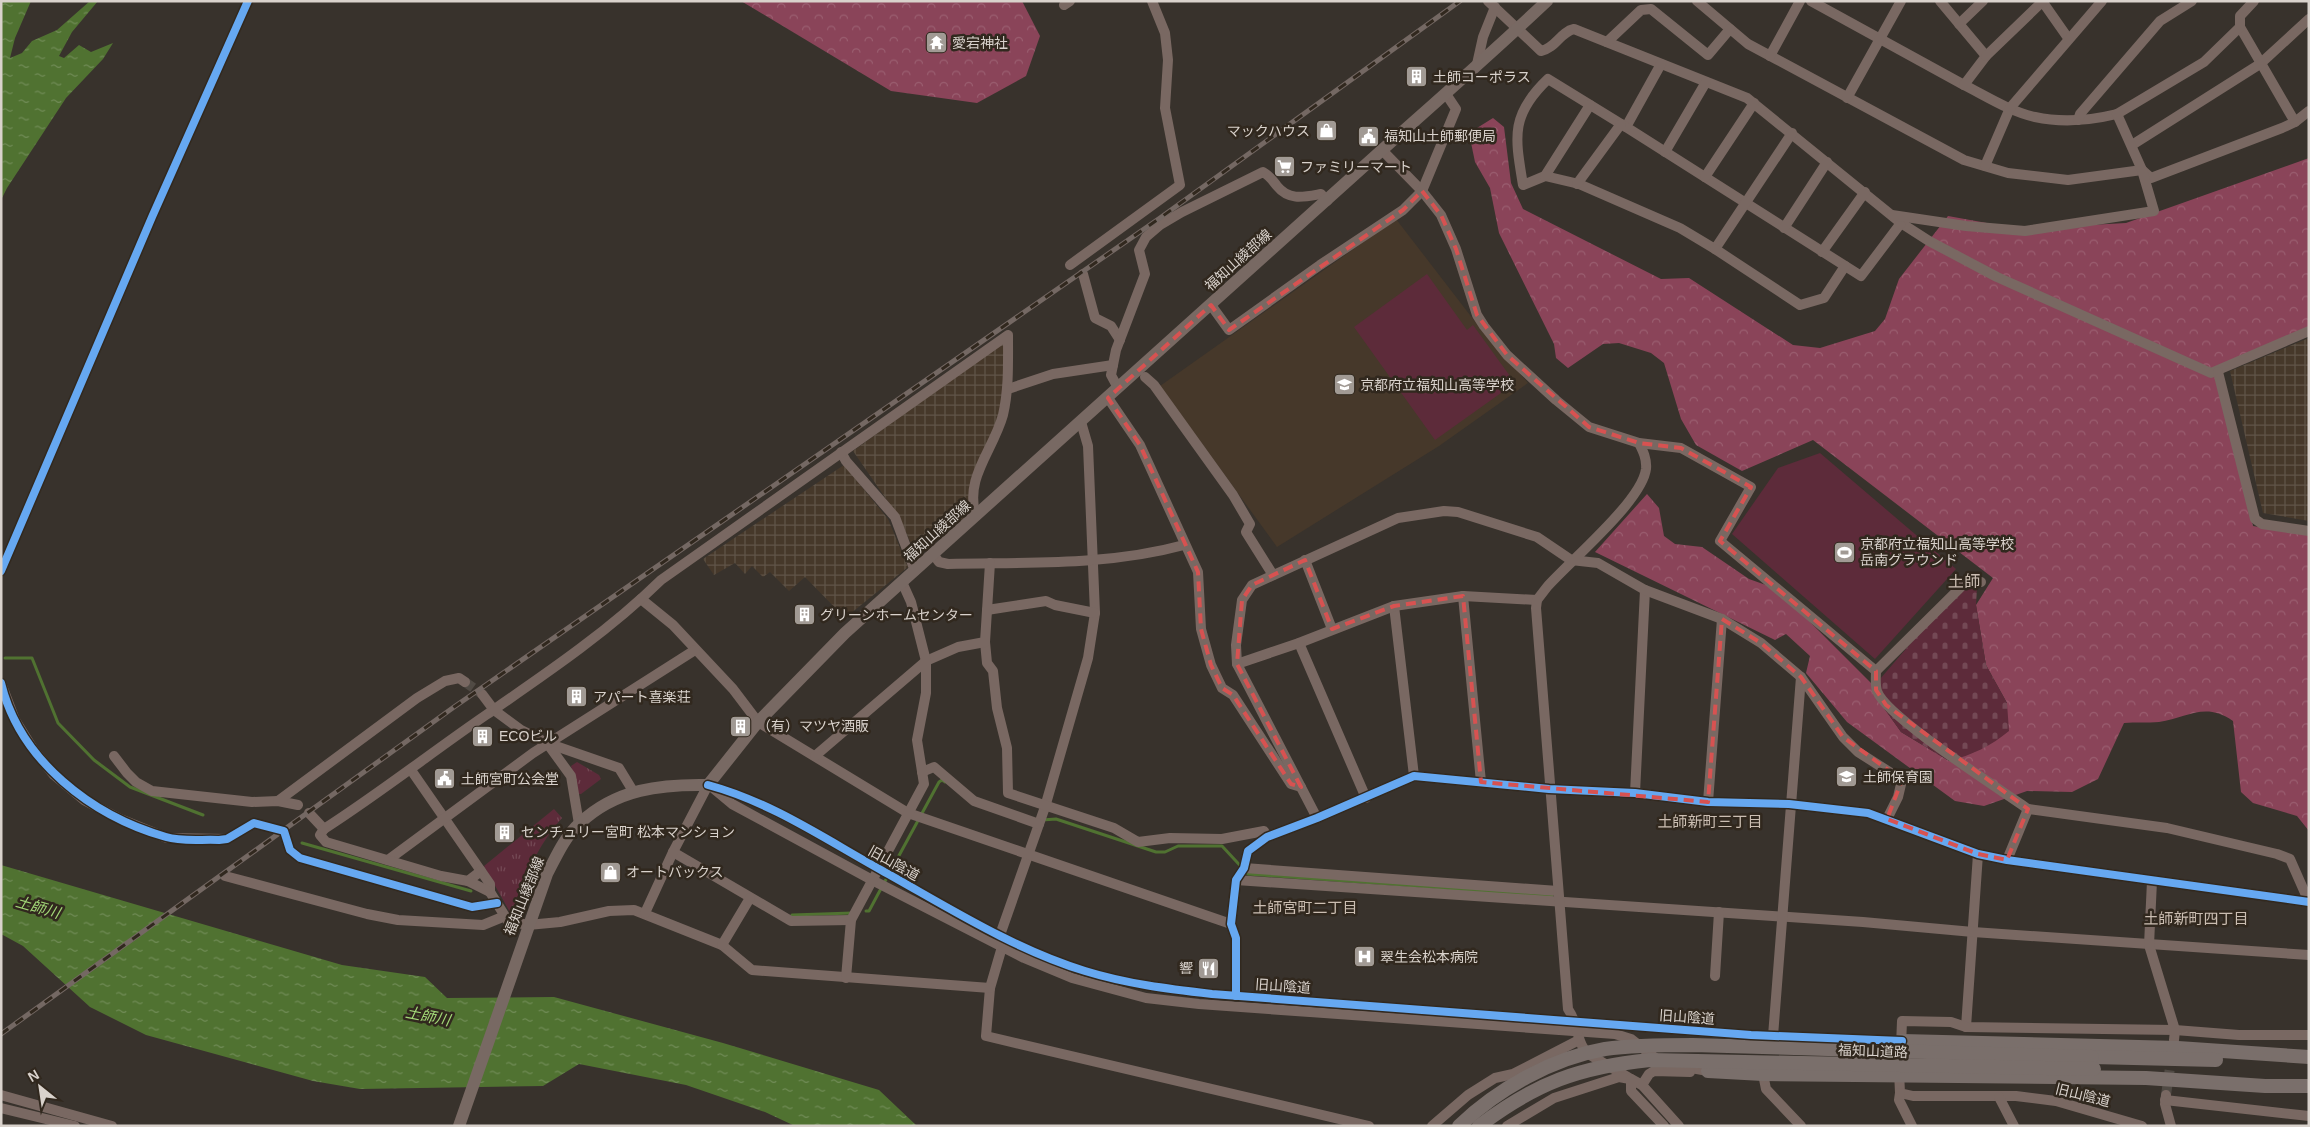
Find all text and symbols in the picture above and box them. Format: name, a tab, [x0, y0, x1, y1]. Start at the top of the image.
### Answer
temple icon: 愛宕神社	[924, 31, 948, 55]
place label: 愛宕神社	[952, 35, 1008, 51]
building icon: 土師コーポラス	[1405, 65, 1429, 89]
place label: 土師コーポラス	[1433, 69, 1531, 85]
shop icon: マックハウス	[1314, 119, 1338, 143]
place label: マックハウス	[1227, 123, 1310, 139]
public building icon: 福知山土師郵便局	[1356, 124, 1380, 148]
place label: 福知山土師郵便局	[1384, 128, 1496, 144]
supermarket icon: ファミリーマート	[1272, 155, 1296, 179]
place label: ファミリーマート	[1300, 159, 1412, 175]
street label: 福知山綾部線	[1201, 226, 1275, 294]
school or university icon: 京都府立福知山高等学校	[1332, 373, 1356, 397]
place label: 京都府立福知山高等学校	[1360, 377, 1514, 393]
street label: 福知山綾部線	[900, 497, 974, 565]
place label: 京都府立福知山高等学校 岳南グラウンド	[1860, 536, 2014, 568]
sports icon: 京都府立福知山高等学校 岳南グラウンド	[1832, 540, 1856, 564]
district label: 土師	[1948, 573, 1980, 590]
building icon: グリーンホームセンター	[792, 603, 816, 627]
place label: グリーンホームセンター	[820, 607, 973, 623]
building icon: アパート喜楽荘	[565, 685, 589, 709]
place label: アパート喜楽荘	[593, 689, 691, 705]
building icon: （有）マツヤ酒販	[729, 714, 753, 738]
place label: （有）マツヤ酒販	[757, 718, 869, 734]
building icon: ECOビル	[471, 724, 495, 748]
place label: ECOビル	[499, 728, 557, 744]
school or university icon: 土師保育園	[1835, 765, 1859, 789]
public building icon: 土師宮町公会堂	[433, 767, 457, 791]
place label: 土師保育園	[1863, 769, 1933, 785]
place label: 土師宮町公会堂	[461, 771, 559, 787]
district label: 土師新町三丁目	[1657, 813, 1763, 830]
building icon: センチュリー宮町 松本マンション	[493, 820, 517, 844]
place label: センチュリー宮町 松本マンション	[521, 824, 735, 840]
street label: 旧山陰道	[866, 842, 922, 884]
street label: 福知山綾部線	[501, 854, 547, 938]
shop icon: オートバックス	[598, 860, 622, 884]
place label: オートバックス	[626, 864, 724, 880]
water label: 土師川	[14, 893, 64, 922]
district label: 土師宮町二丁目	[1252, 899, 1358, 916]
district label: 土師新町四丁目	[2143, 910, 2249, 927]
hospital icon: 翠生会松本病院	[1352, 945, 1376, 969]
place label: 翠生会松本病院	[1380, 949, 1478, 965]
restaurant icon: 響	[1197, 956, 1221, 980]
place label: 響	[1179, 960, 1193, 976]
street label: 旧山陰道	[1255, 976, 1311, 996]
water label: 土師川	[404, 1003, 454, 1029]
street label: 旧山陰道	[1659, 1007, 1715, 1027]
street label: 福知山道路	[1838, 1042, 1908, 1060]
north arrow	[15, 1062, 65, 1112]
text: N	[25, 1066, 42, 1085]
street label: 旧山陰道	[2054, 1080, 2112, 1110]

